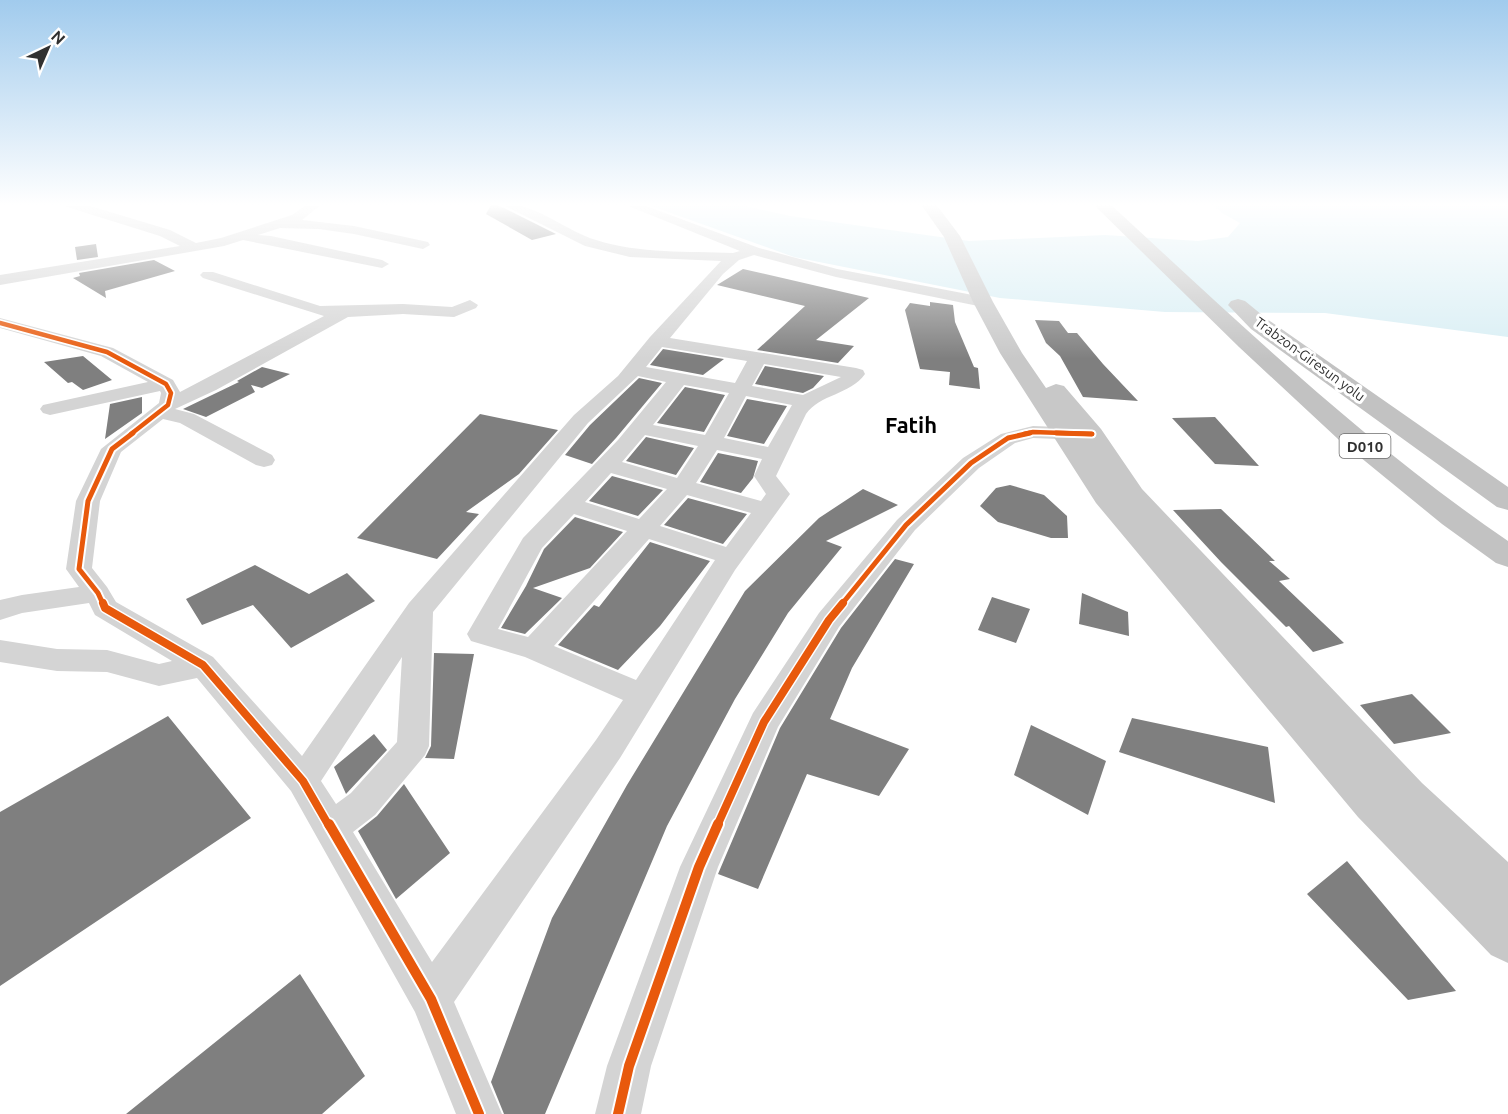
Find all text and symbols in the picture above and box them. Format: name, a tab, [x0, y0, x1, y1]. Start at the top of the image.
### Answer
north arrow	[18, 18, 78, 78]
text: N	[48, 27, 69, 48]
street label: Trabzon-Giresun yolu	[1252, 314, 1368, 404]
district label: Fatih	[885, 412, 937, 437]
road number: D010	[1340, 434, 1390, 458]

